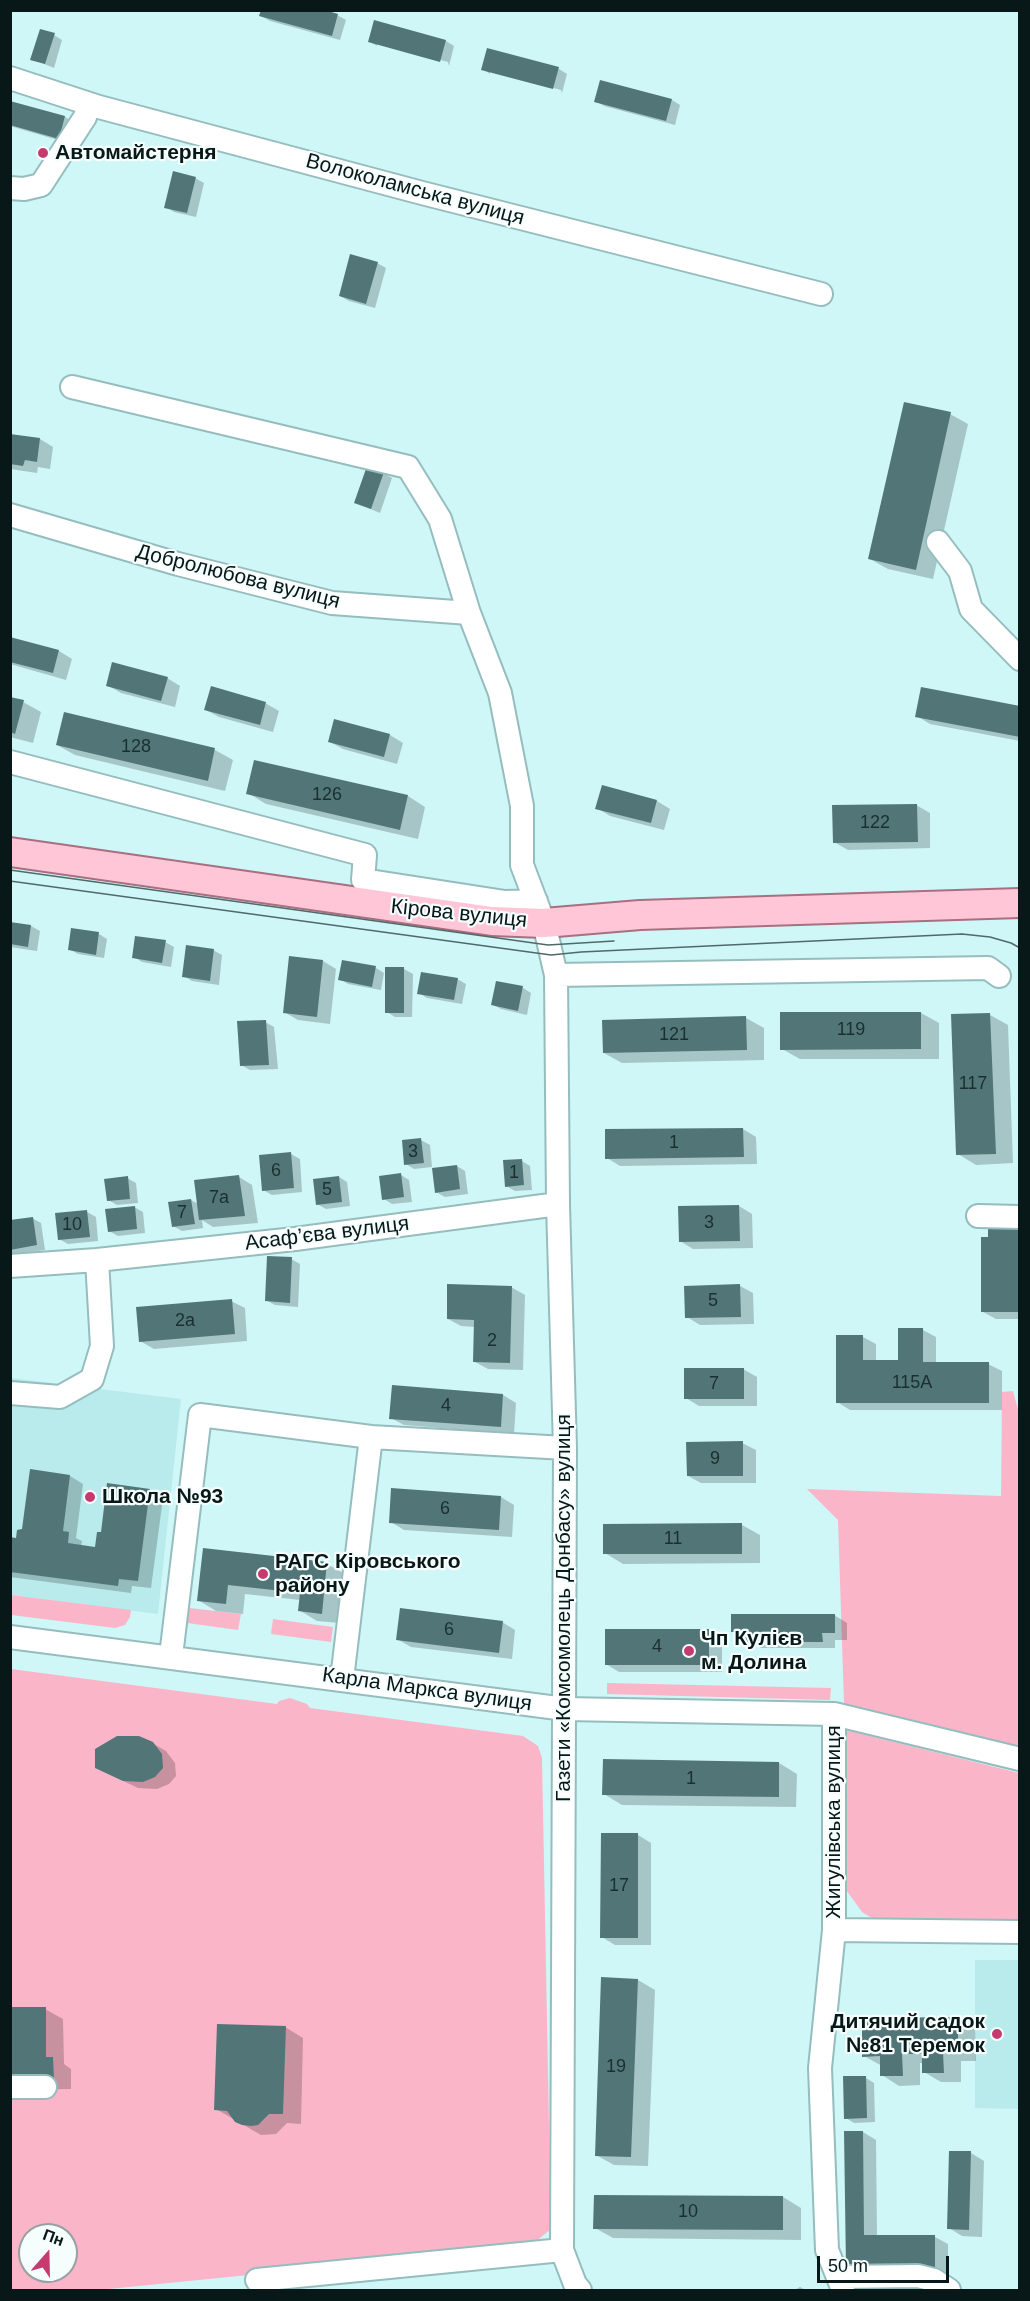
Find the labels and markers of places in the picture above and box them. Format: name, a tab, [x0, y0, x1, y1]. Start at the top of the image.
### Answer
place label: Автомайстерня	[55, 140, 217, 166]
marker: Автомайстерня	[36, 146, 50, 160]
place label: Школа №93	[102, 1484, 223, 1510]
marker: Школа №93	[83, 1490, 97, 1504]
place label: РАГС Кіровського району	[275, 1549, 461, 1599]
marker: РАГС Кіровського району	[256, 1567, 270, 1581]
place label: Чп Кулієв м. Долина	[701, 1626, 806, 1676]
marker: Чп Кулієв м. Долина	[682, 1644, 696, 1658]
place label: Дитячий садок №81 Теремок	[830, 2009, 985, 2059]
marker: Дитячий садок №81 Теремок	[990, 2027, 1004, 2041]

